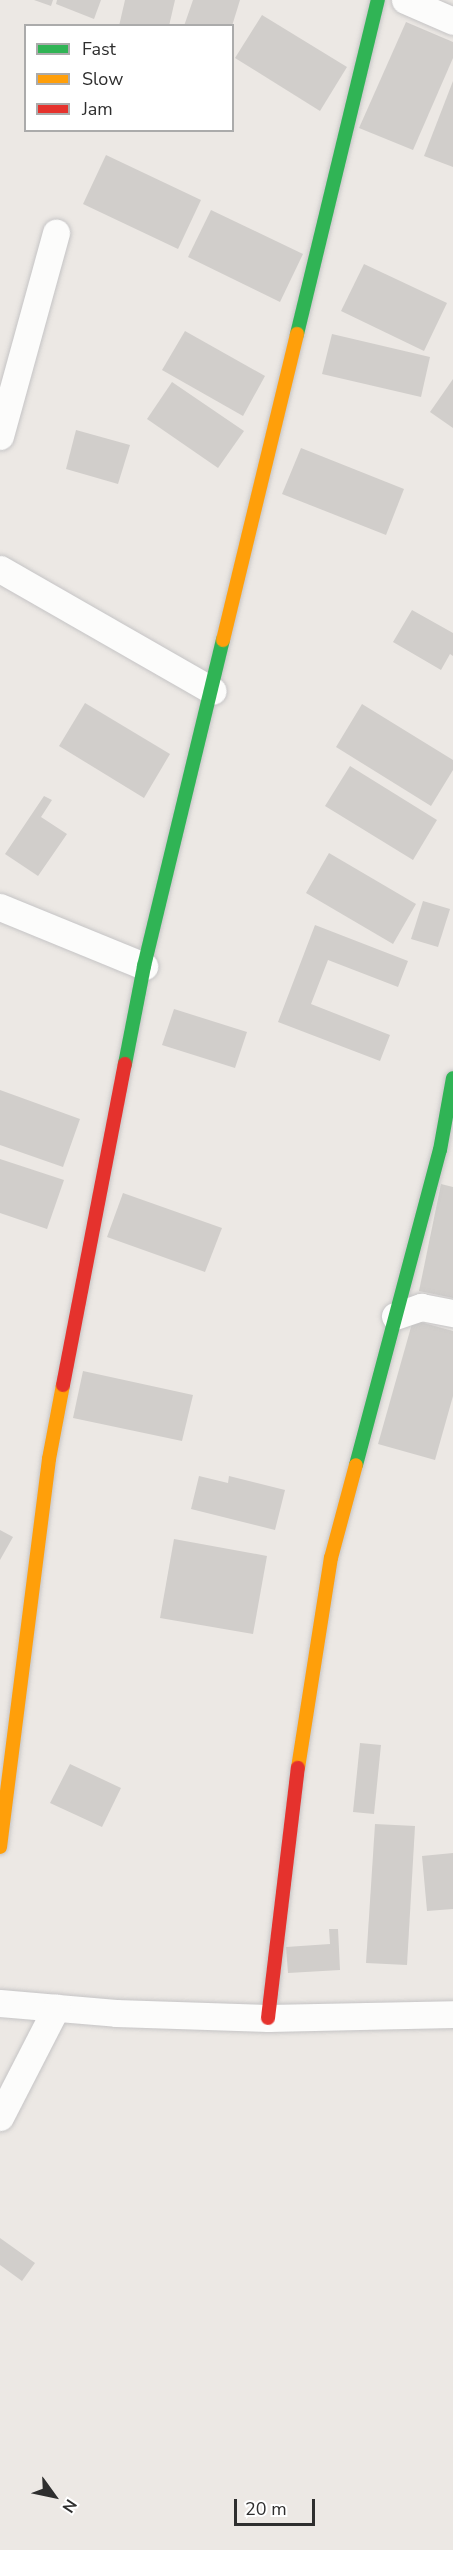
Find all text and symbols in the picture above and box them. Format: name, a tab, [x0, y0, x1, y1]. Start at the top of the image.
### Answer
legend	[24, 24, 234, 132]
text: Fast	[82, 37, 116, 61]
text: Slow	[82, 67, 123, 91]
text: Jam	[82, 97, 113, 121]
north arrow	[24, 2466, 84, 2526]
scale bar	[237, 2487, 318, 2525]
text: N	[57, 2495, 82, 2517]
text: 20 m	[245, 2497, 287, 2521]

